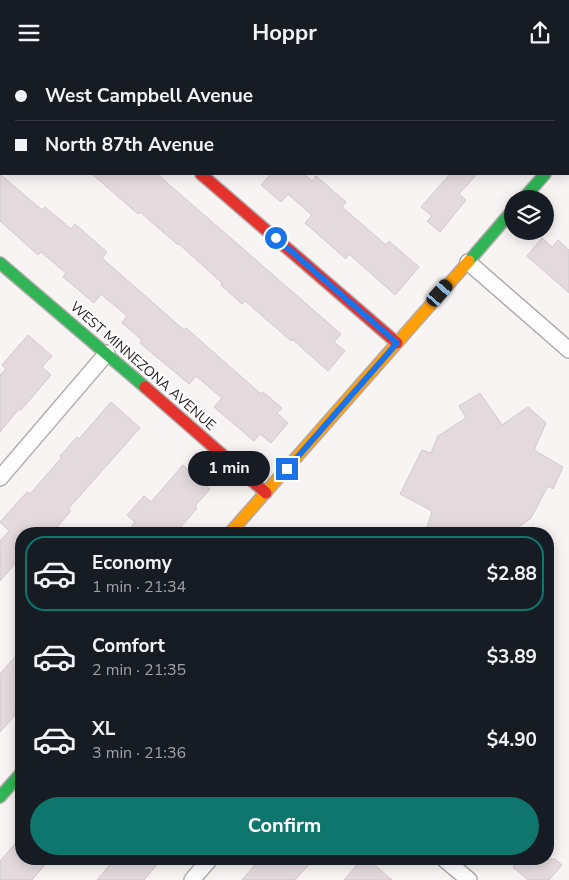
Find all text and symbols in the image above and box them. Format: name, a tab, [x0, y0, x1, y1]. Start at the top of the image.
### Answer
text: Hoppr	[252, 18, 317, 48]
icon: menu	[15, 19, 43, 47]
icon: share	[526, 19, 554, 47]
text: West Campbell Avenue	[45, 83, 253, 109]
text: North 87th Avenue	[45, 132, 214, 158]
map controls	[504, 190, 554, 240]
button: layers	[504, 190, 554, 240]
route start	[265, 227, 287, 249]
car	[424, 277, 455, 309]
street label: WEST MINNEZONA AVENUE	[66, 297, 220, 435]
callout: 1 min	[187, 451, 270, 487]
text: 1 min	[208, 457, 250, 479]
route end	[276, 458, 298, 480]
text: Economy	[92, 550, 172, 576]
icon: car	[32, 551, 77, 596]
text: $2.88	[487, 561, 537, 587]
text: 1 min · 21:34	[92, 576, 186, 598]
text: Comfort	[92, 633, 165, 659]
icon: car	[32, 634, 77, 679]
text: $3.89	[487, 644, 537, 670]
text: 2 min · 21:35	[92, 659, 186, 681]
text: XL	[92, 716, 115, 742]
icon: car	[32, 717, 77, 762]
text: $4.90	[487, 727, 537, 753]
text: 3 min · 21:36	[92, 742, 186, 764]
button: Confirm	[30, 797, 539, 855]

